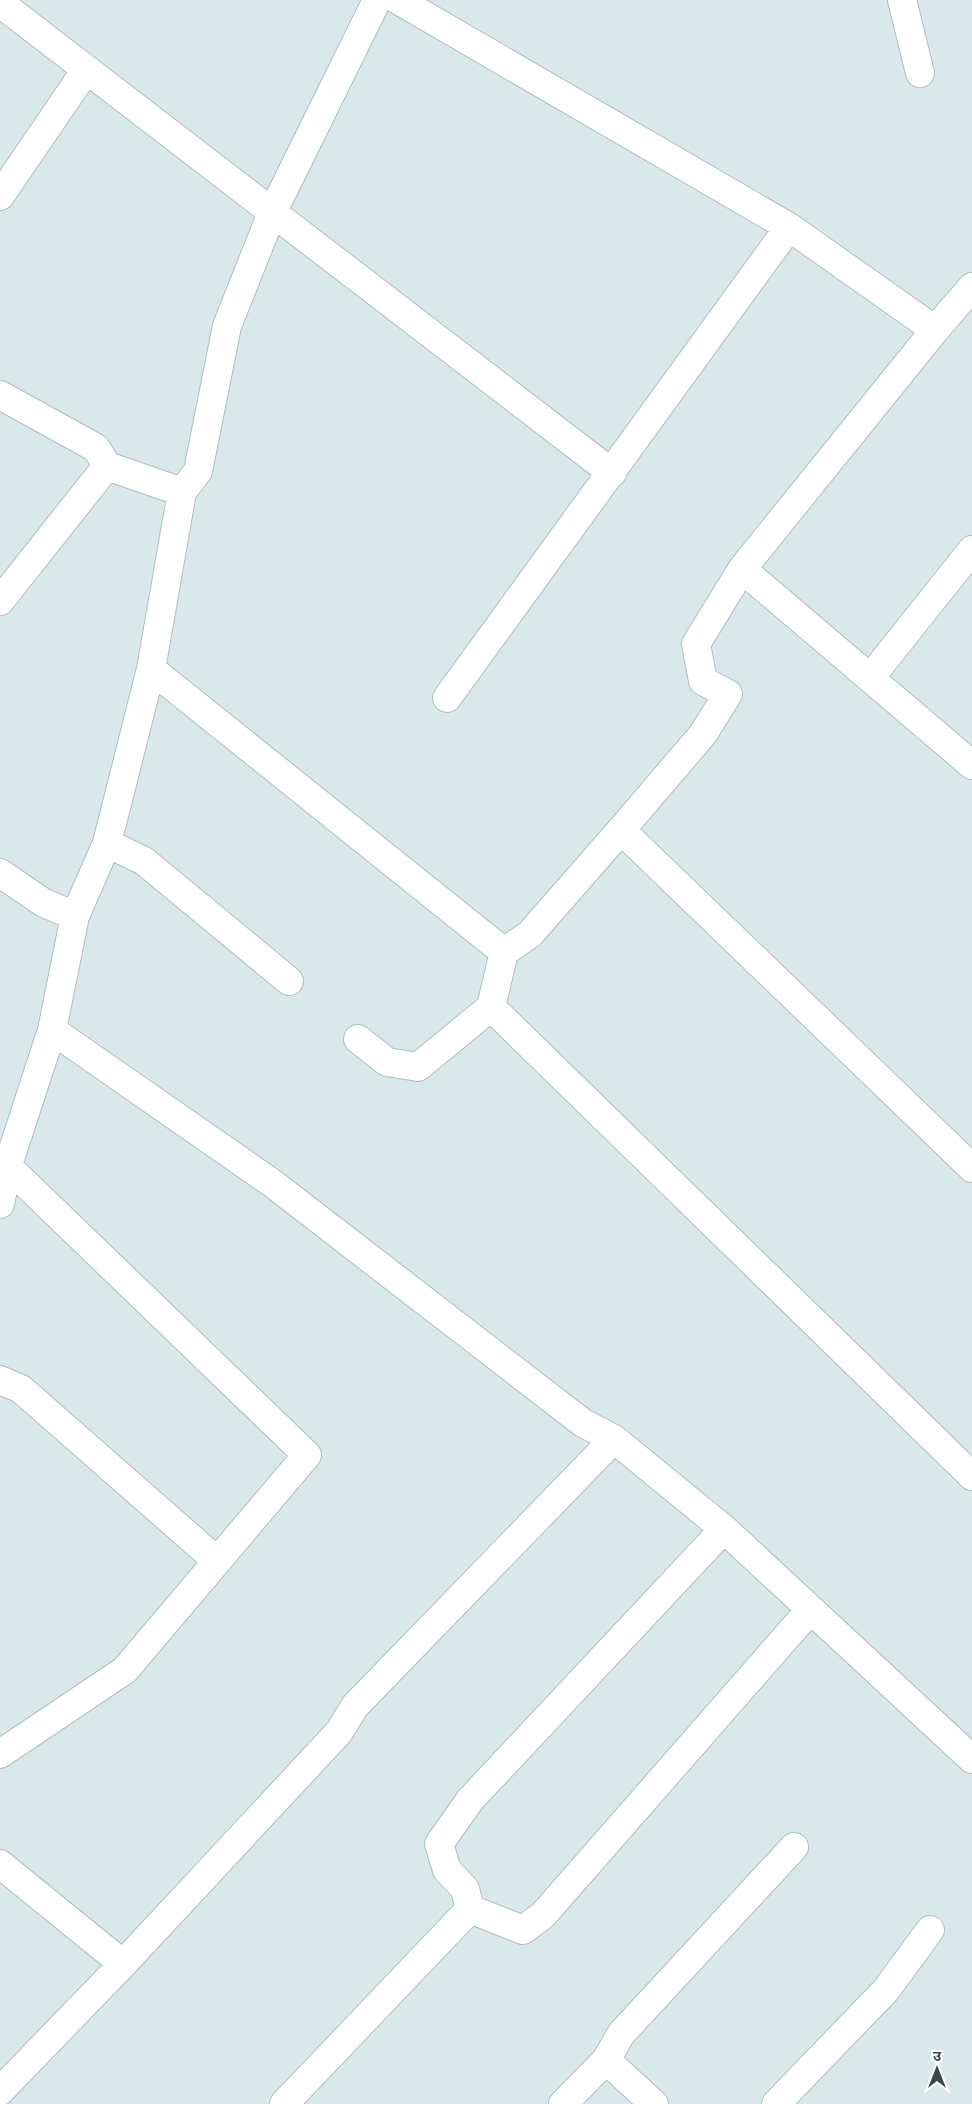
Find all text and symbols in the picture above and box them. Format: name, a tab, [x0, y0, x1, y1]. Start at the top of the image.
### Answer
north arrow	[912, 2044, 962, 2094]
text: उ	[933, 2048, 942, 2064]

